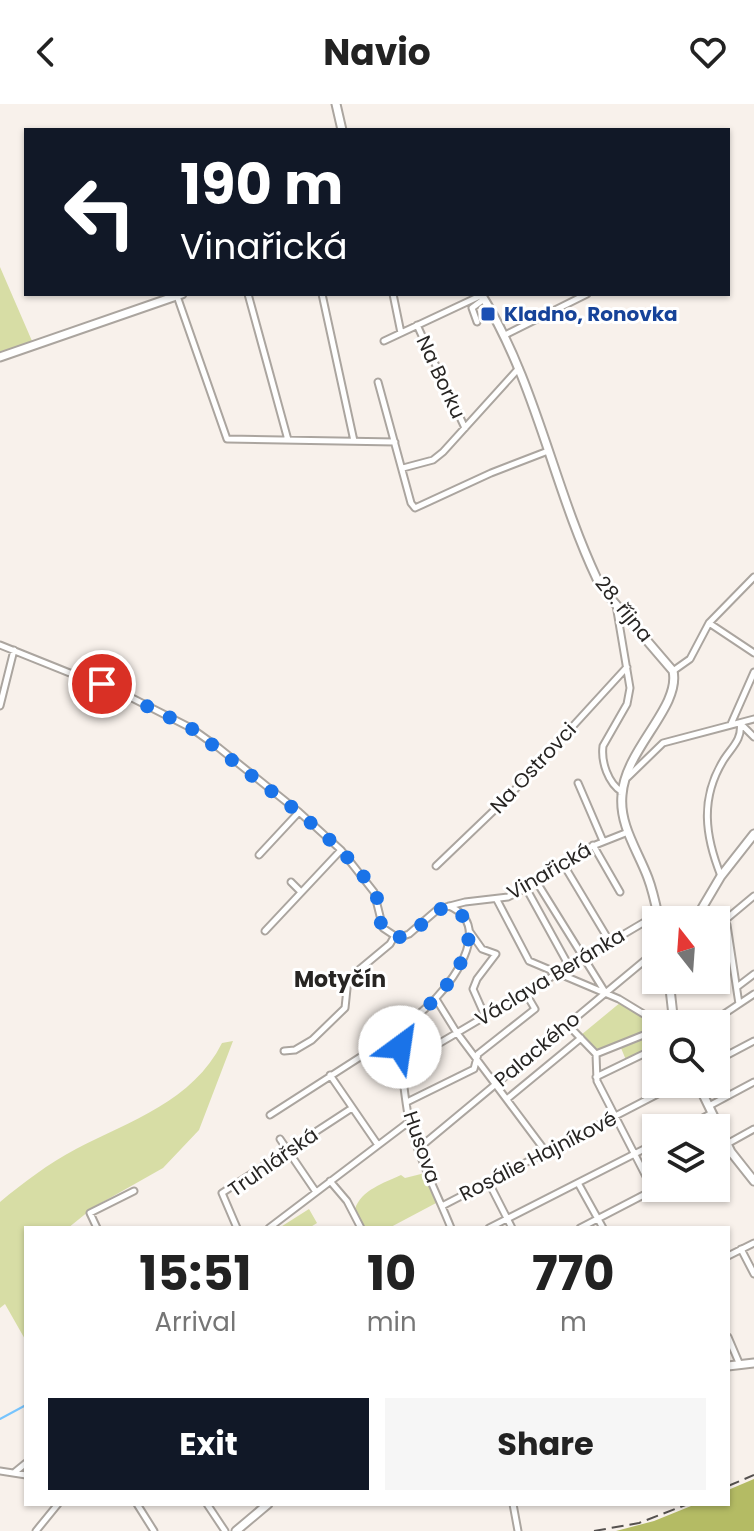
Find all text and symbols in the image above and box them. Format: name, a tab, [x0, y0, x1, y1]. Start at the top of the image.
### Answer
text: Navio	[323, 27, 431, 78]
icon: back	[24, 30, 68, 74]
icon: heart	[686, 30, 730, 74]
text: 190 m	[180, 145, 343, 224]
icon: left	[48, 160, 152, 264]
text: Vinařická	[180, 221, 348, 272]
place label: Kladno, Ronovka	[504, 300, 678, 328]
marker: Kladno, Ronovka	[479, 305, 497, 323]
street label: Na Borku	[410, 331, 472, 423]
street label: 28. října	[589, 570, 659, 648]
pin	[68, 650, 136, 718]
icon: arrive	[80, 662, 124, 706]
street label: Na Ostrovci	[484, 716, 582, 820]
street label: Vinařická	[502, 836, 596, 906]
north arrow	[642, 906, 730, 994]
map controls	[642, 906, 730, 1202]
street label: Václava Beránka	[470, 921, 630, 1033]
district label: Motyčín	[294, 964, 386, 995]
position arrow	[358, 1005, 442, 1089]
street label: Palackého	[488, 1005, 586, 1093]
button: search	[642, 1010, 730, 1098]
street label: Rosálie Hajníkové	[454, 1104, 622, 1208]
street label: Husova	[397, 1107, 447, 1187]
button: layers	[642, 1114, 730, 1202]
street label: Truhlářská	[222, 1121, 324, 1203]
text: 15:51	[139, 1240, 251, 1307]
text: 10	[367, 1240, 416, 1307]
text: 770	[532, 1240, 615, 1307]
text: Arrival	[154, 1304, 236, 1340]
text: min	[367, 1304, 417, 1340]
text: m	[560, 1304, 587, 1340]
button: Exit	[48, 1398, 369, 1490]
button: Share	[385, 1398, 706, 1490]

